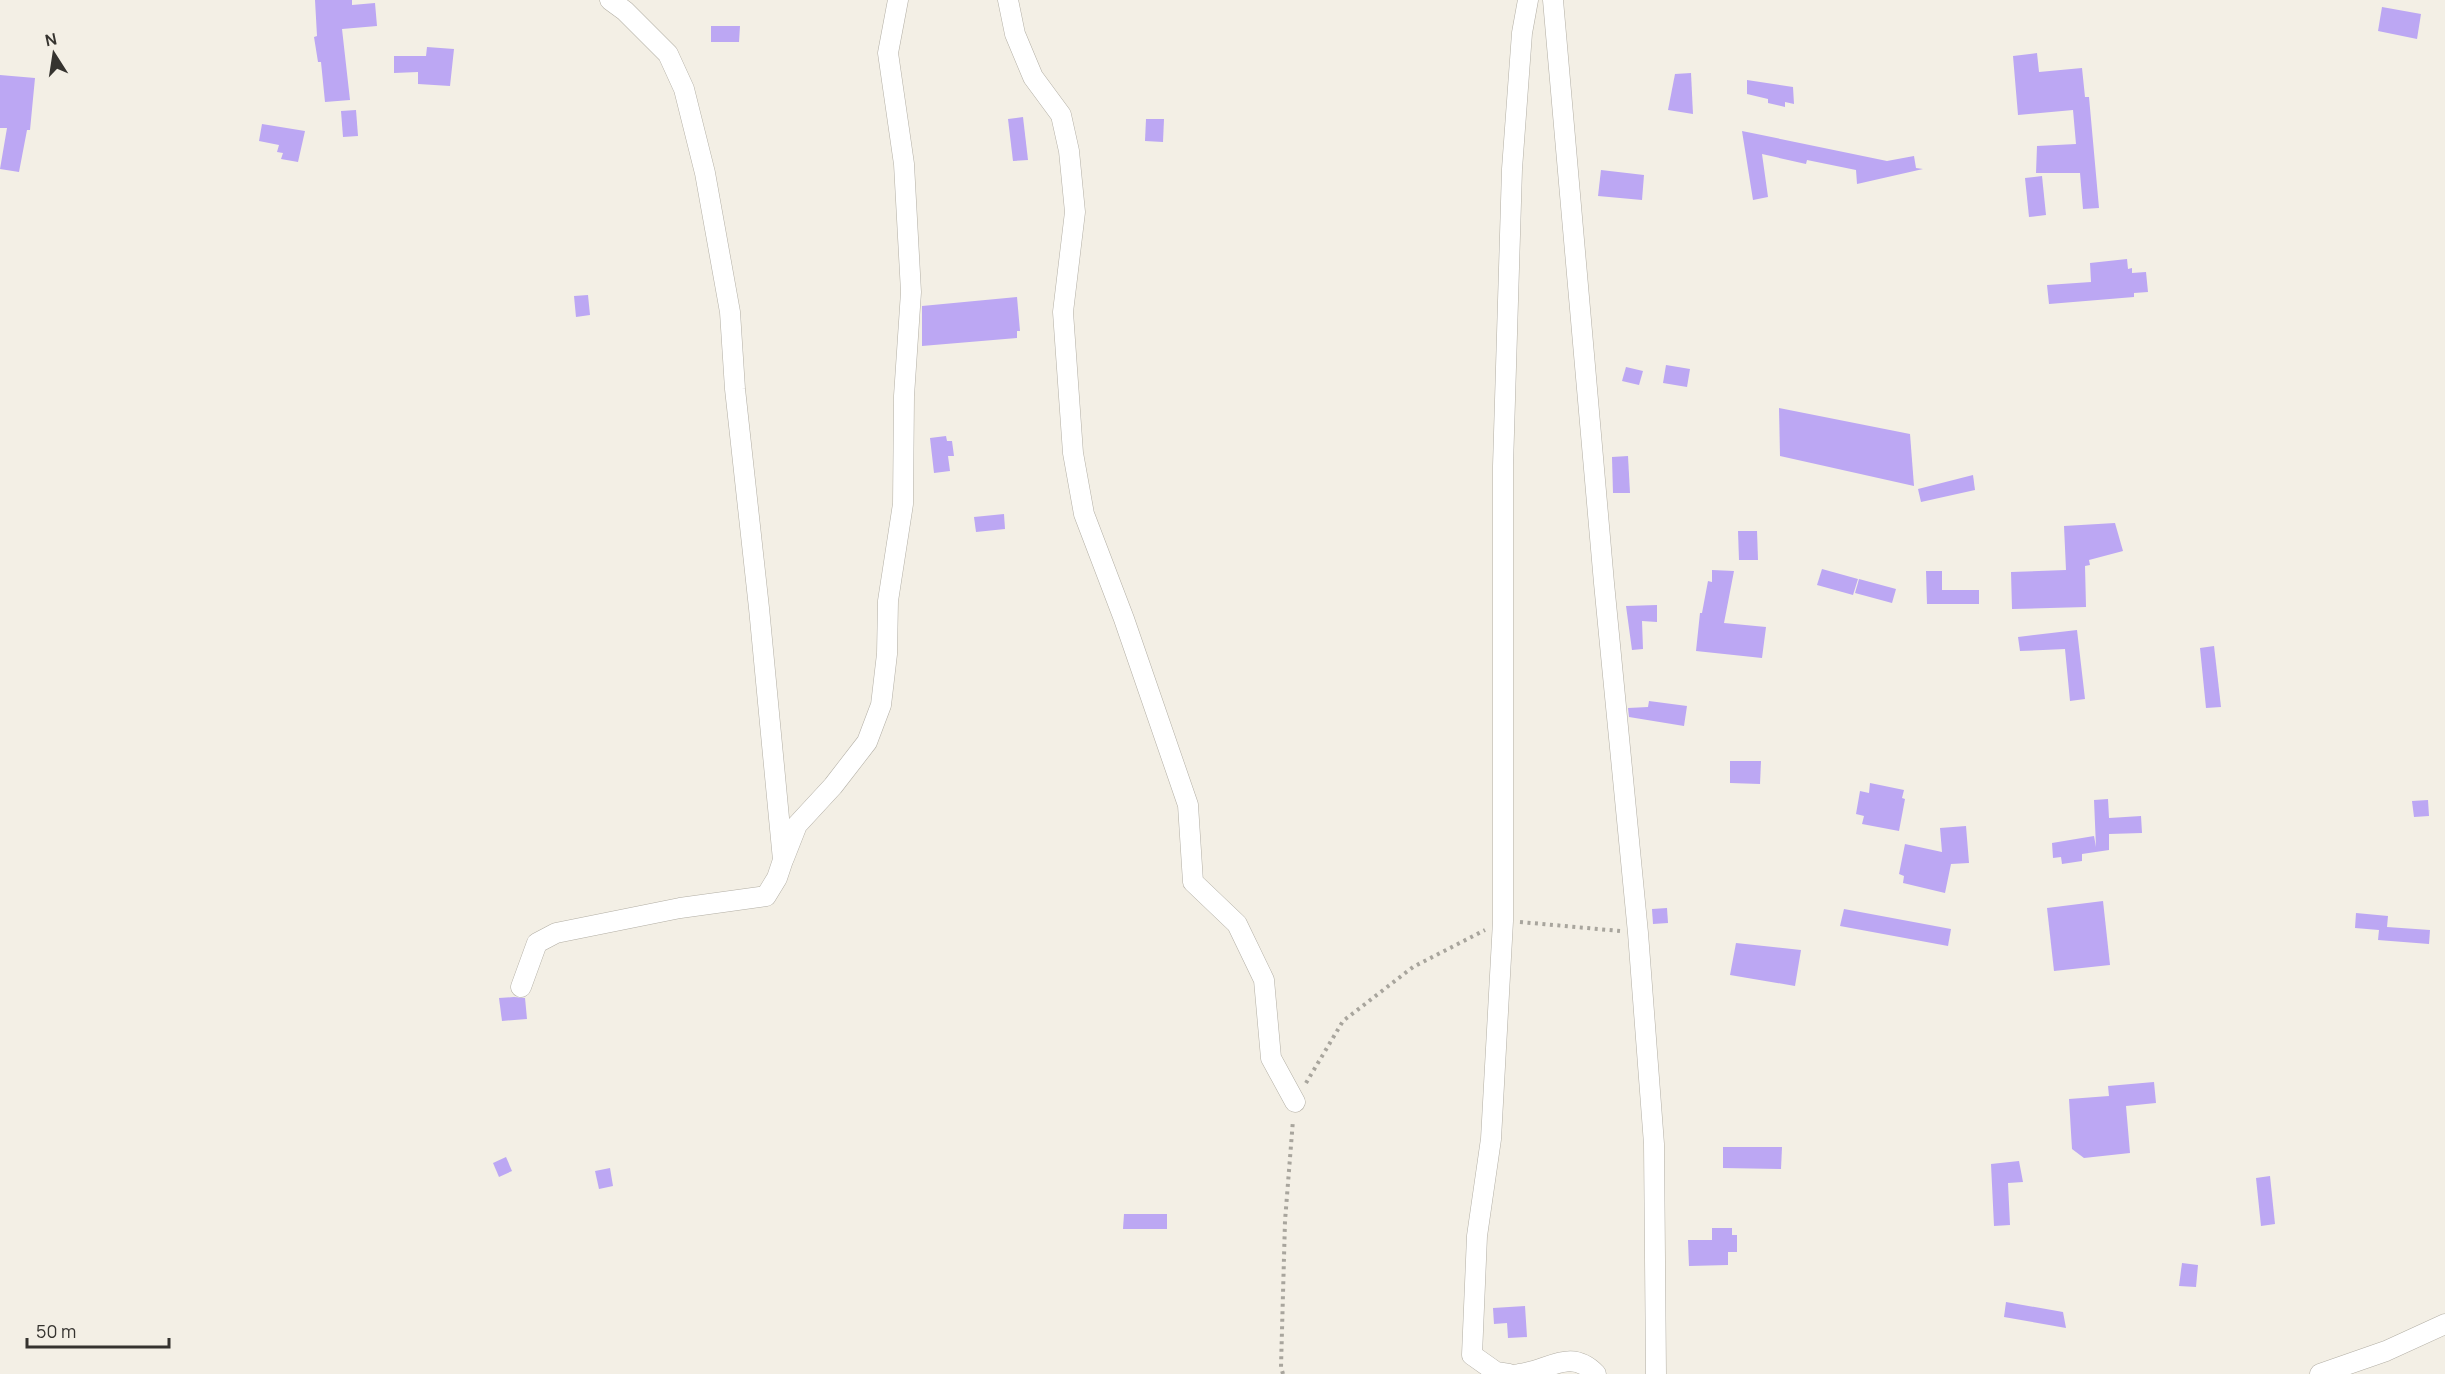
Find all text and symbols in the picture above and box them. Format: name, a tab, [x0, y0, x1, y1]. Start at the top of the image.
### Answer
north arrow	[24, 24, 84, 84]
text: N	[43, 27, 59, 51]
scale bar	[27, 1311, 170, 1349]
text: 50 m	[36, 1319, 76, 1343]

